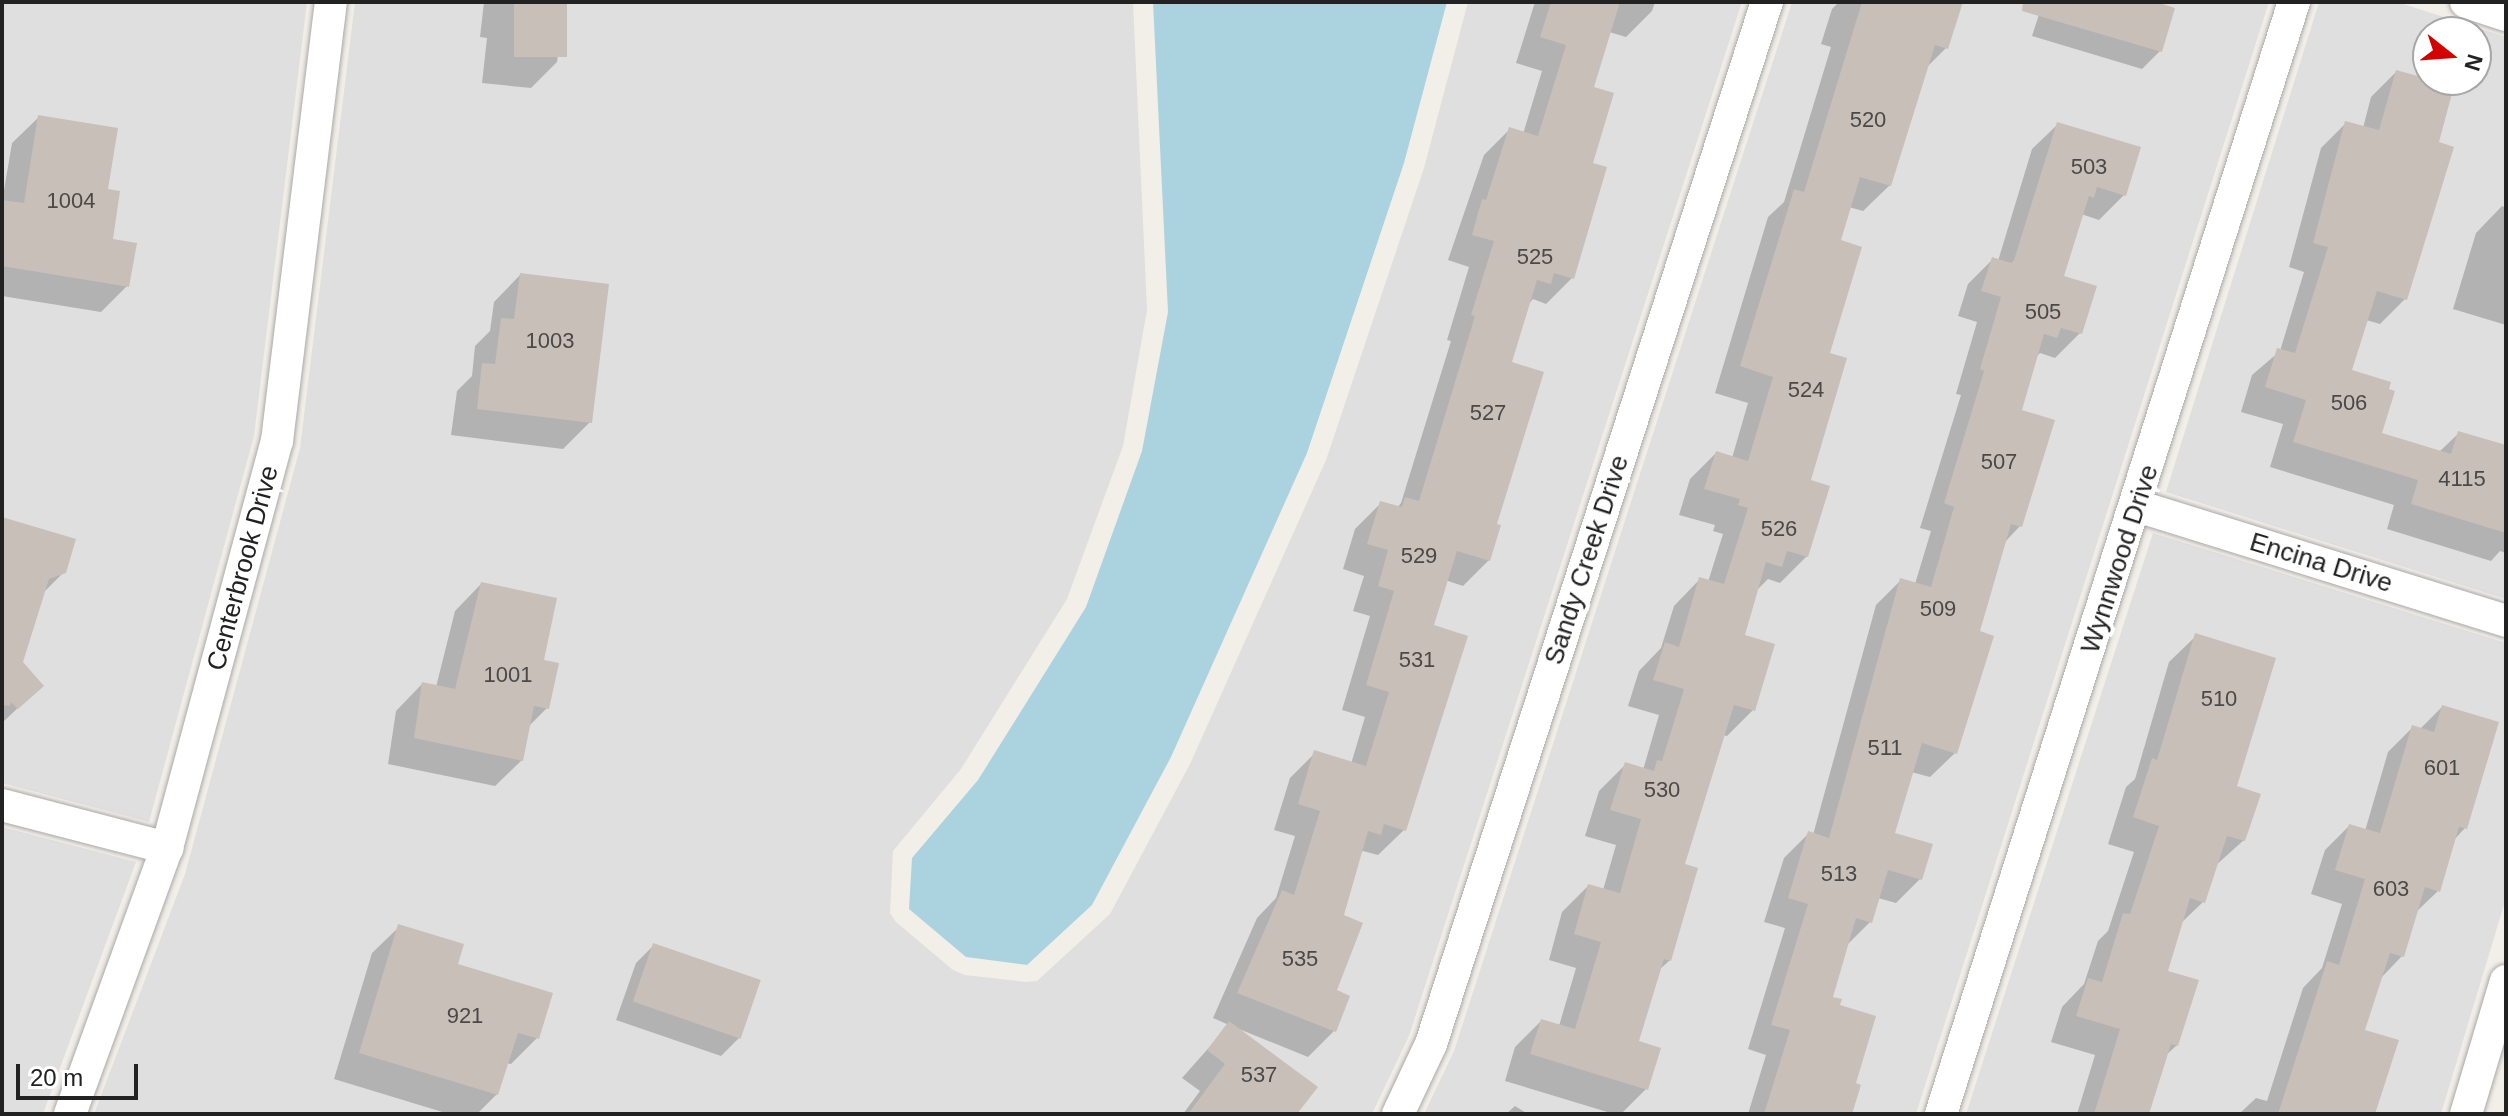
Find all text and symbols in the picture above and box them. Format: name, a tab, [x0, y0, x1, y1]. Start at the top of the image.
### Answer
north arrow	[2412, 16, 2492, 96]
text: N	[2459, 51, 2488, 74]
house number: 520	[1850, 107, 1886, 133]
house number: 503	[2071, 154, 2107, 180]
house number: 1004	[47, 188, 95, 214]
house number: 525	[1517, 244, 1553, 270]
house number: 505	[2025, 299, 2061, 325]
house number: 1003	[526, 328, 574, 354]
house number: 524	[1788, 377, 1824, 403]
house number: 506	[2331, 390, 2367, 416]
house number: 527	[1470, 400, 1506, 426]
house number: 507	[1981, 449, 2017, 475]
street label: Sandy Creek Drive	[1538, 451, 1636, 669]
street label: Wynnwood Drive	[2075, 461, 2165, 657]
street label: Centerbrook Drive	[201, 462, 285, 674]
house number: 4115	[2438, 466, 2486, 492]
house number: 526	[1761, 516, 1797, 542]
street label: Encina Drive	[2246, 527, 2396, 599]
house number: 529	[1401, 543, 1437, 569]
house number: 509	[1920, 596, 1956, 622]
house number: 531	[1399, 647, 1435, 673]
house number: 1001	[484, 662, 532, 688]
house number: 510	[2201, 686, 2237, 712]
house number: 511	[1867, 735, 1903, 761]
house number: 601	[2424, 755, 2460, 781]
house number: 530	[1644, 777, 1680, 803]
house number: 513	[1821, 861, 1857, 887]
house number: 603	[2373, 876, 2409, 902]
house number: 535	[1282, 946, 1318, 972]
house number: 921	[447, 1003, 483, 1029]
scale bar	[20, 1048, 142, 1098]
house number: 537	[1241, 1062, 1277, 1088]
text: 20 m	[30, 1064, 83, 1091]

